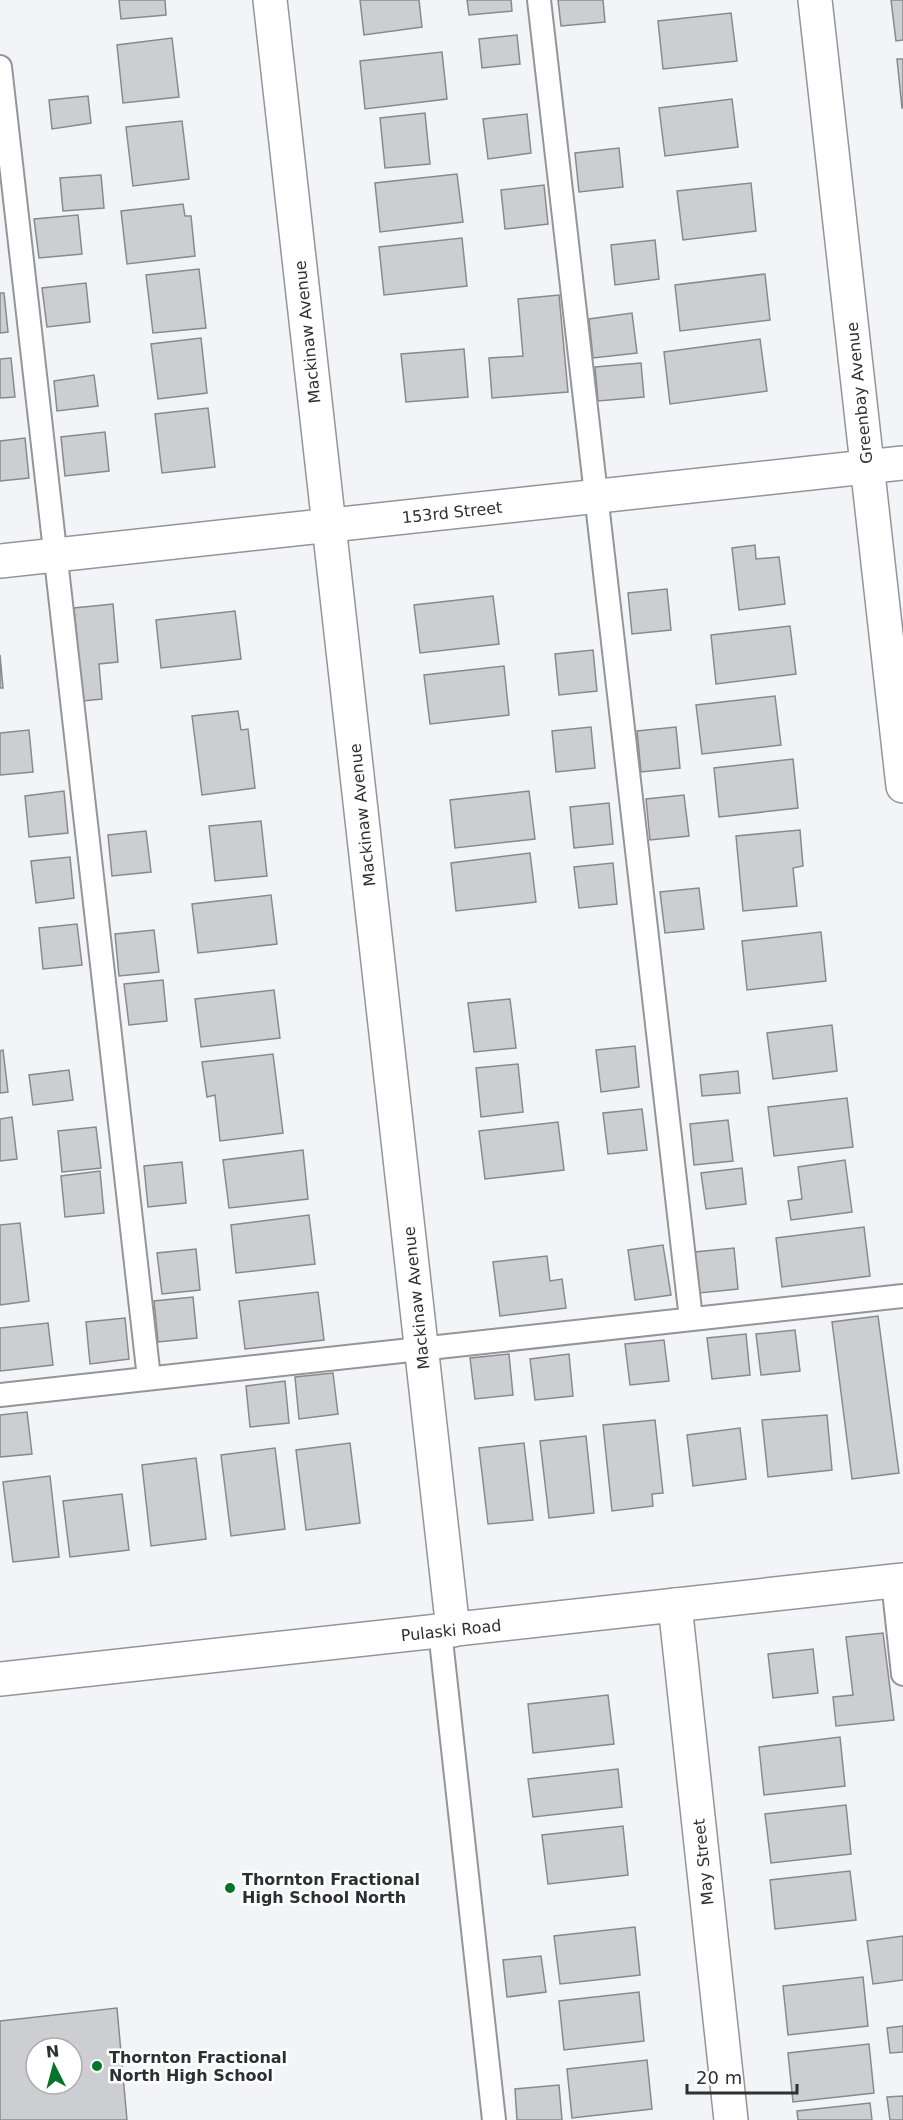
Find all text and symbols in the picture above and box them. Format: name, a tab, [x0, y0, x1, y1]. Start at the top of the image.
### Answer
street label: Mackinaw Avenue	[291, 260, 324, 404]
street label: Greenbay Avenue	[843, 321, 876, 465]
street label: 153rd Street	[401, 498, 503, 527]
street label: Mackinaw Avenue	[346, 743, 379, 887]
street label: Mackinaw Avenue	[400, 1226, 433, 1370]
street label: Pulaski Road	[400, 1616, 502, 1645]
street label: May Street	[690, 1818, 717, 1906]
place label: Thornton Fractional High School North	[242, 1870, 420, 1907]
marker: Thornton Fractional High School North	[223, 1881, 237, 1895]
north arrow	[24, 2036, 84, 2096]
text: N	[45, 2041, 60, 2062]
place label: Thornton Fractional North High School	[109, 2048, 287, 2085]
scale bar	[687, 2057, 796, 2095]
marker: Thornton Fractional North High School	[90, 2059, 104, 2073]
text: 20 m	[696, 2067, 742, 2088]

